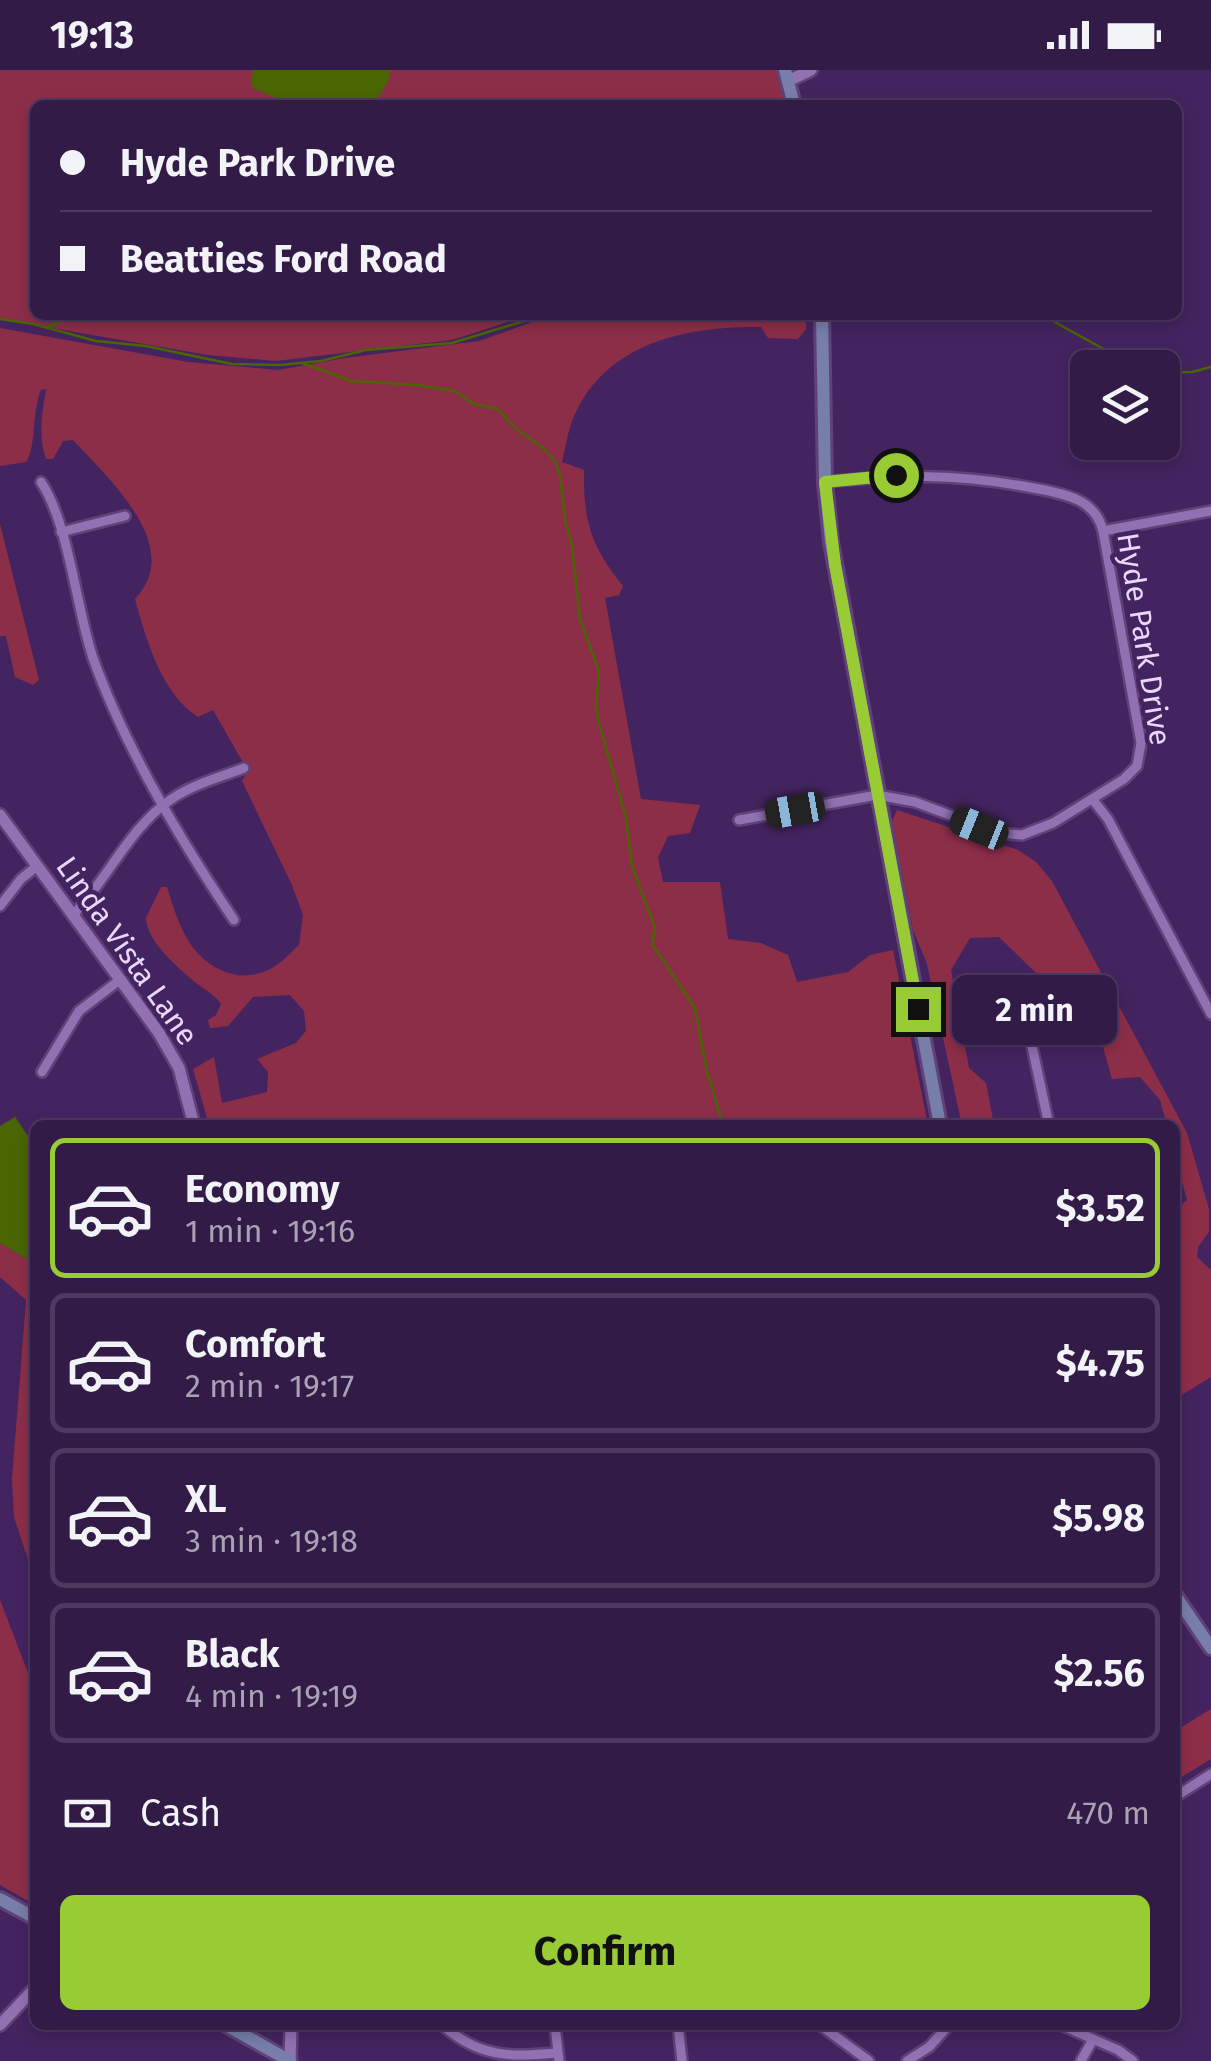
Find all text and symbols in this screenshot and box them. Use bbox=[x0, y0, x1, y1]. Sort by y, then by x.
text: 19:13 bbox=[50, 12, 134, 58]
text: Hyde Park Drive bbox=[120, 140, 395, 186]
text: Beatties Ford Road bbox=[120, 236, 447, 282]
map controls bbox=[1070, 350, 1180, 460]
button: layers bbox=[1070, 350, 1180, 460]
route start bbox=[874, 453, 919, 498]
street label: Hyde Park Drive bbox=[1109, 530, 1179, 748]
car bbox=[763, 790, 827, 830]
car bbox=[946, 803, 1012, 853]
street label: Linda Vista Lane bbox=[49, 850, 205, 1052]
callout: 2 min bbox=[953, 974, 1118, 1044]
route end bbox=[896, 987, 941, 1032]
text: 2 min bbox=[995, 991, 1074, 1029]
icon: car bbox=[65, 1163, 155, 1253]
text: Economy bbox=[185, 1166, 340, 1212]
text: $3.52 bbox=[1055, 1185, 1145, 1231]
text: 1 min · 19:16 bbox=[185, 1212, 355, 1250]
icon: car bbox=[65, 1318, 155, 1408]
text: Comfort bbox=[185, 1321, 326, 1367]
text: $4.75 bbox=[1056, 1340, 1145, 1386]
text: 2 min · 19:17 bbox=[185, 1367, 354, 1405]
icon: car bbox=[65, 1473, 155, 1563]
text: XL bbox=[185, 1476, 227, 1522]
text: $5.98 bbox=[1052, 1495, 1145, 1541]
text: 3 min · 19:18 bbox=[185, 1522, 358, 1560]
icon: car bbox=[65, 1628, 155, 1718]
text: Black bbox=[185, 1631, 280, 1677]
text: $2.56 bbox=[1054, 1650, 1145, 1696]
text: 4 min · 19:19 bbox=[185, 1677, 358, 1715]
icon: cash bbox=[60, 1786, 115, 1841]
text: Cash bbox=[140, 1790, 221, 1836]
text: 470 m bbox=[1066, 1794, 1150, 1832]
button: Confirm bbox=[60, 1895, 1150, 2010]

